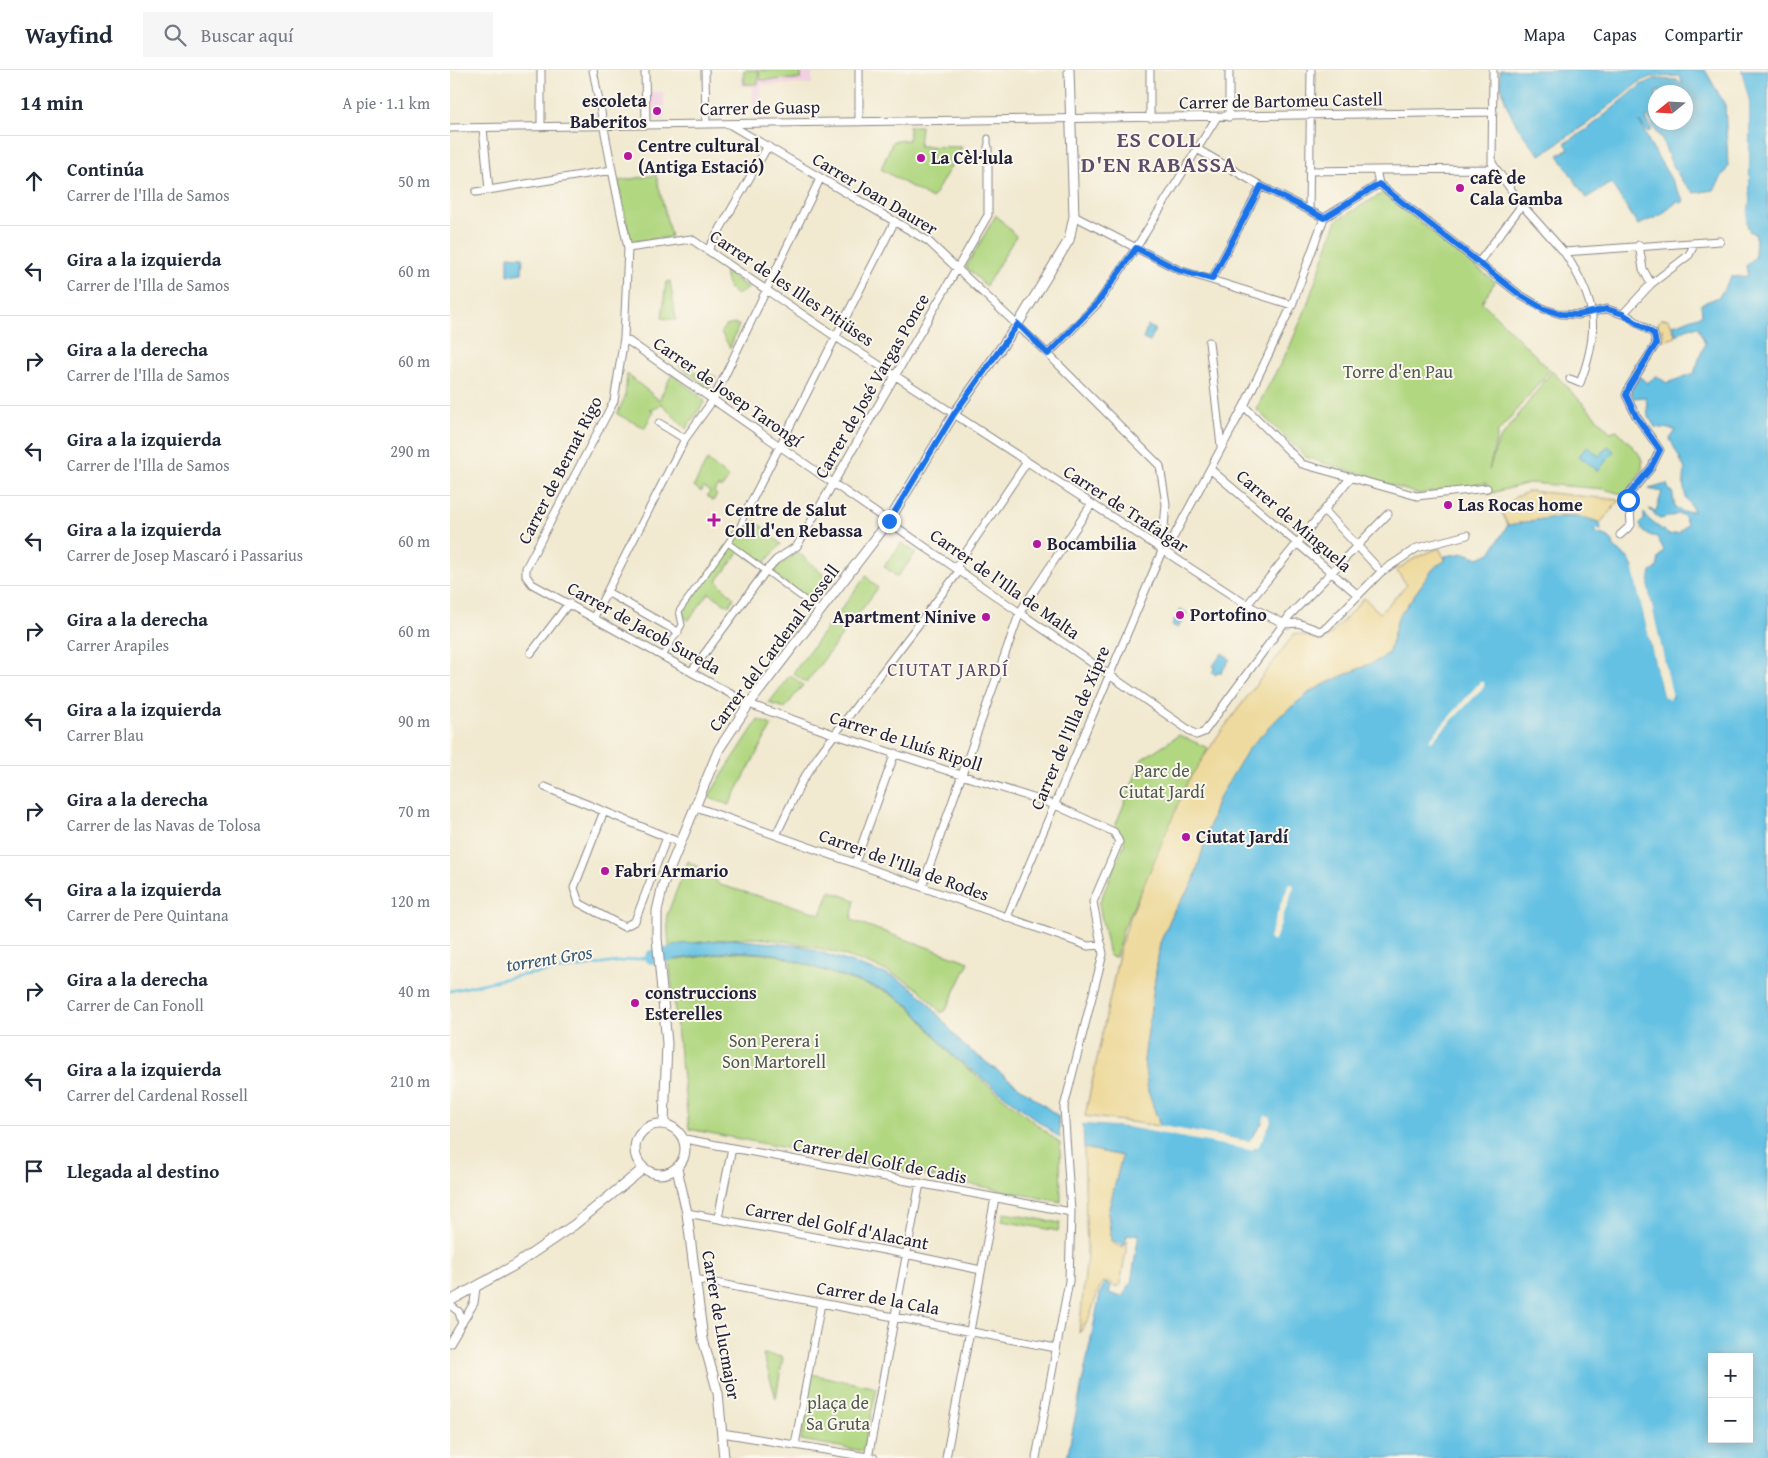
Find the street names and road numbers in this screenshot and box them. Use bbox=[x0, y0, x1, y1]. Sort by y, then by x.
street label: Carrer de Bartomeu Castell bbox=[1179, 85, 1383, 116]
street label: Carrer de Guasp bbox=[700, 93, 821, 122]
street label: Carrer Joan Daurer bbox=[807, 145, 944, 242]
street label: Carrer de les Illes Pitiüses bbox=[705, 222, 880, 353]
street label: Carrer de José Vargas Ponce bbox=[807, 288, 936, 483]
street label: Carrer de Josep Tarongí bbox=[648, 330, 809, 454]
street label: Carrer de Bernat Rigo bbox=[510, 391, 609, 549]
street label: Carrer de Trafalgar bbox=[1058, 458, 1195, 560]
street label: Carrer de Minguela bbox=[1231, 463, 1358, 579]
street label: Carrer de l'Illa de Malta bbox=[925, 522, 1086, 646]
street label: Carrer del Cardenal Rossell bbox=[702, 558, 846, 737]
street label: Carrer de Jacob Sureda bbox=[563, 574, 726, 681]
street label: Carrer de l'Illa de Xipre bbox=[1023, 642, 1116, 814]
street label: Carrer de Lluís Ripoll bbox=[826, 703, 986, 778]
street label: Carrer de l'Illa de Rodes bbox=[815, 821, 993, 908]
street label: Carrer del Golf de Cadis bbox=[791, 1130, 969, 1191]
street label: Carrer del Golf d'Alacant bbox=[743, 1195, 932, 1257]
street label: Carrer de Llucmajor bbox=[695, 1248, 748, 1402]
street label: Carrer de la Cala bbox=[815, 1273, 942, 1322]

